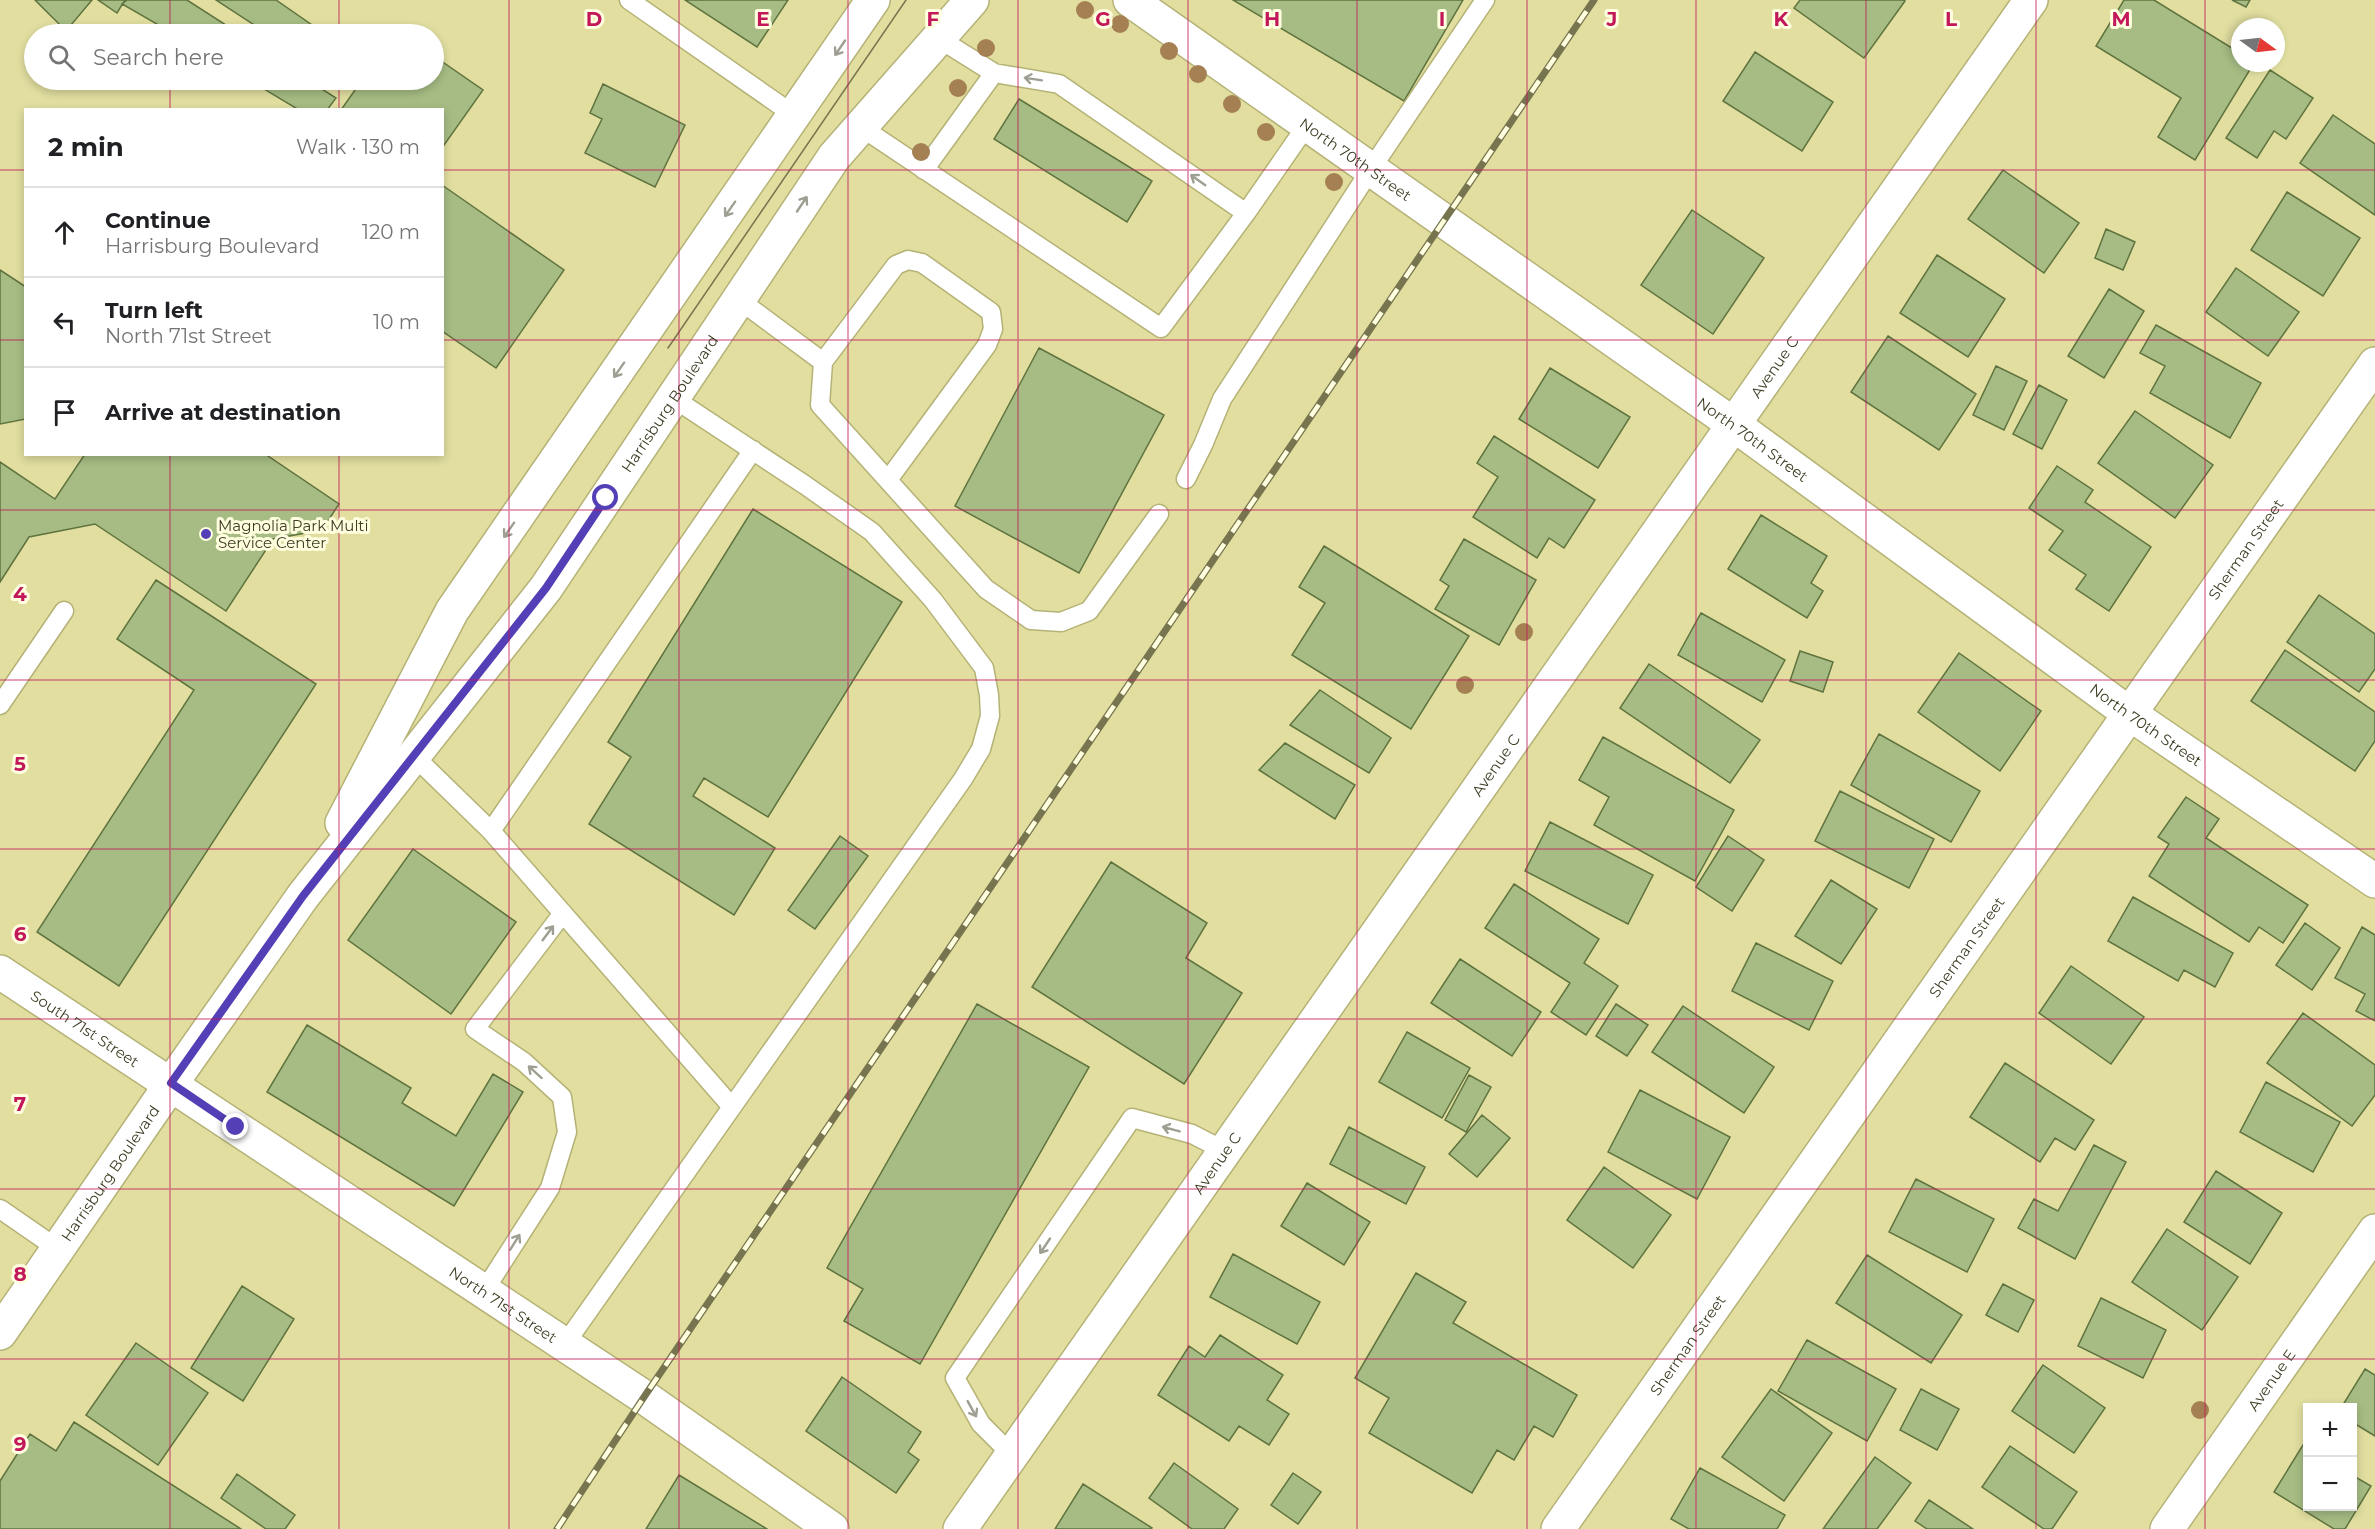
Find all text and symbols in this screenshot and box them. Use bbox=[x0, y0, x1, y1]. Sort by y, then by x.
text: D bbox=[586, 7, 602, 31]
text: E bbox=[756, 7, 770, 31]
text: F bbox=[927, 7, 940, 31]
text: G bbox=[1095, 7, 1111, 31]
text: H bbox=[1264, 7, 1280, 31]
text: I bbox=[1439, 7, 1445, 31]
text: J bbox=[1606, 7, 1617, 31]
text: K bbox=[1774, 7, 1790, 31]
text: L bbox=[1945, 7, 1957, 31]
text: M bbox=[2111, 7, 2131, 31]
north arrow bbox=[2231, 18, 2285, 72]
search box bbox=[24, 24, 444, 90]
one-way arrow bbox=[834, 40, 846, 56]
icon: search bbox=[45, 41, 78, 74]
text: Search here bbox=[93, 44, 224, 71]
one-way arrow bbox=[1024, 73, 1044, 84]
street label: North 70th Street bbox=[1296, 113, 1415, 205]
text: 2 min bbox=[48, 131, 124, 163]
text: Walk · 130 m bbox=[296, 135, 420, 159]
one-way arrow bbox=[1190, 174, 1206, 186]
one-way arrow bbox=[795, 196, 808, 213]
one-way arrow bbox=[724, 200, 736, 217]
text: Continue bbox=[105, 207, 211, 234]
icon: ahead bbox=[48, 216, 81, 249]
text: 120 m bbox=[362, 220, 420, 244]
text: Harrisburg Boulevard bbox=[105, 234, 320, 258]
text: Turn left bbox=[105, 297, 203, 324]
icon: left bbox=[48, 306, 81, 339]
text: 10 m bbox=[373, 310, 420, 334]
text: North 71st Street bbox=[105, 324, 272, 348]
street label: Harrisburg Boulevard bbox=[617, 331, 722, 476]
street label: Avenue C bbox=[1746, 332, 1803, 401]
one-way arrow bbox=[613, 361, 625, 377]
street label: North 70th Street bbox=[1694, 392, 1812, 485]
icon: arrive bbox=[48, 396, 81, 429]
text: Arrive at destination bbox=[105, 399, 341, 426]
route start bbox=[592, 484, 618, 510]
street label: Sherman Street bbox=[2203, 495, 2287, 603]
place label: Magnolia Park Multi Service Center bbox=[218, 516, 368, 552]
one-way arrow bbox=[502, 521, 514, 538]
marker: Magnolia Park Multi Service Center bbox=[199, 527, 213, 541]
text: 4 bbox=[13, 582, 27, 606]
street label: North 70th Street bbox=[2087, 679, 2206, 770]
street label: Avenue C bbox=[1467, 730, 1524, 799]
text: 5 bbox=[14, 752, 26, 776]
street label: Sherman Street bbox=[1924, 893, 2008, 1001]
text: 6 bbox=[14, 922, 27, 946]
one-way arrow bbox=[542, 925, 555, 941]
street label: South 71st Street bbox=[27, 986, 143, 1071]
one-way arrow bbox=[527, 1065, 542, 1079]
text: 7 bbox=[14, 1092, 26, 1116]
street label: Harrisburg Boulevard bbox=[56, 1101, 163, 1245]
route end bbox=[222, 1113, 248, 1139]
one-way arrow bbox=[1162, 1123, 1181, 1134]
street label: Avenue C bbox=[1188, 1128, 1245, 1197]
one-way arrow bbox=[510, 1234, 522, 1251]
one-way arrow bbox=[1039, 1237, 1051, 1254]
text: 8 bbox=[13, 1262, 27, 1286]
street label: North 71st Street bbox=[446, 1262, 561, 1347]
street label: Sherman Street bbox=[1645, 1291, 1729, 1399]
street label: Avenue E bbox=[2243, 1345, 2299, 1414]
one-way arrow bbox=[966, 1400, 978, 1417]
map controls bbox=[2303, 1403, 2357, 1511]
button: + bbox=[2303, 1403, 2357, 1457]
text: 9 bbox=[14, 1432, 26, 1456]
button: − bbox=[2303, 1457, 2357, 1511]

